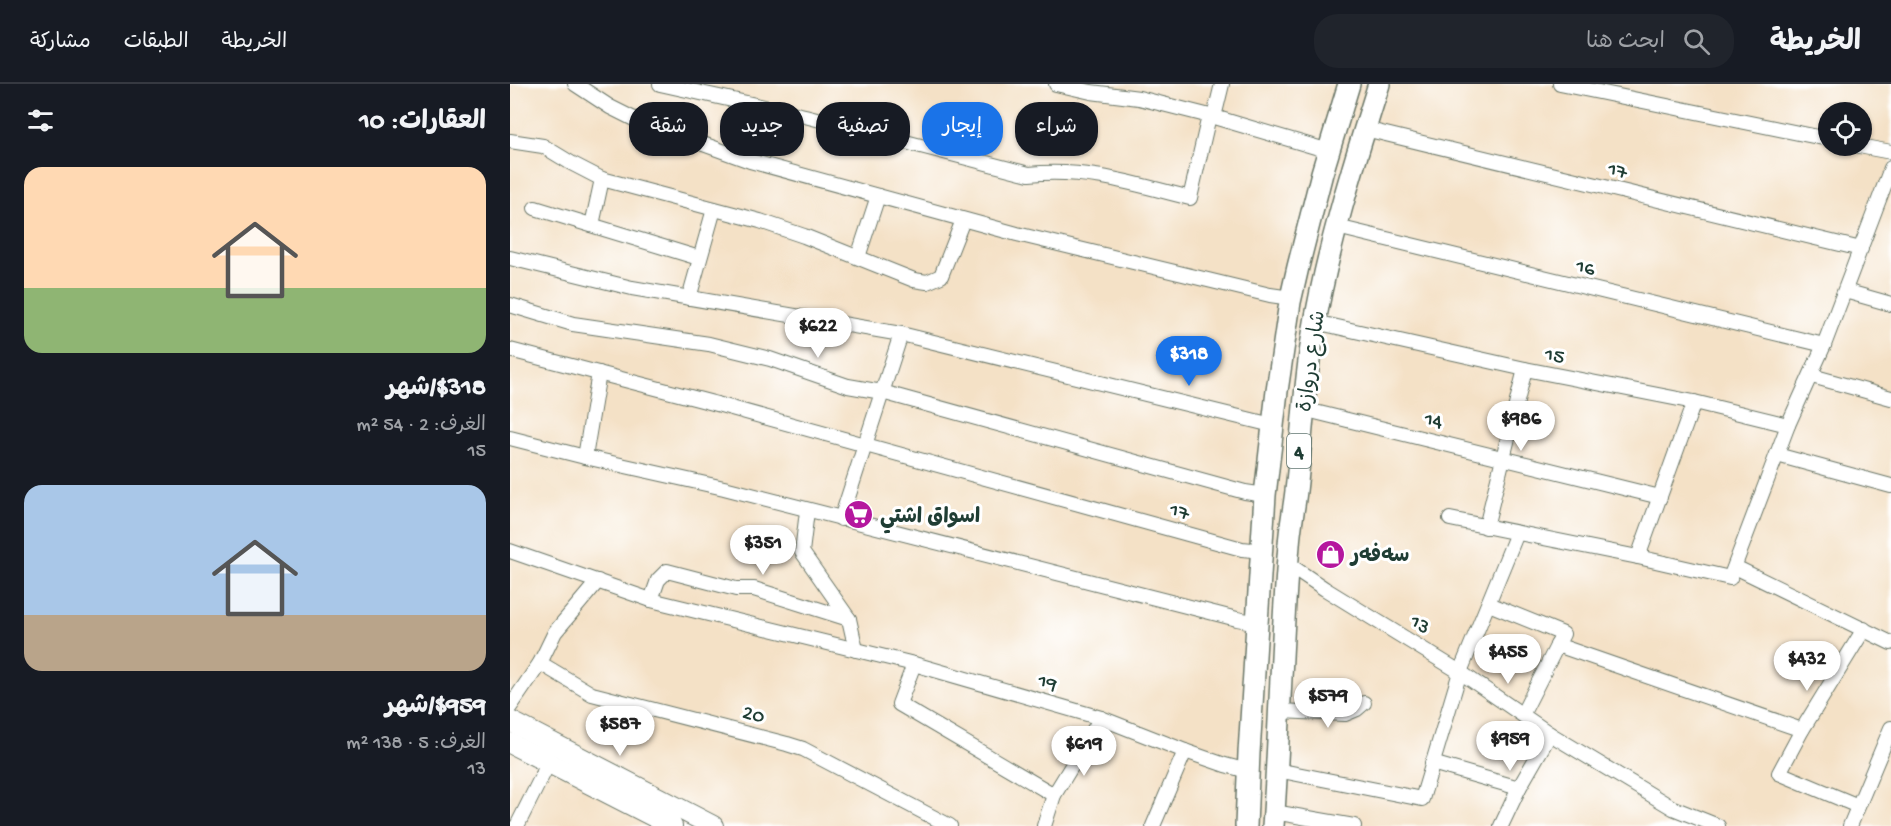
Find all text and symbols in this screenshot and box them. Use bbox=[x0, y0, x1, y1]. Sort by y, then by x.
search box bbox=[1314, 14, 1734, 68]
icon: search bbox=[1680, 25, 1713, 58]
text: الخريطة bbox=[1770, 27, 1861, 60]
text: ابحث هنا bbox=[1586, 30, 1665, 56]
text: مشاركة bbox=[30, 31, 91, 56]
text: الطبقات bbox=[124, 31, 189, 56]
text: الخريطة bbox=[222, 31, 287, 56]
chip: شقة bbox=[629, 102, 708, 156]
chip: جديد bbox=[720, 102, 804, 156]
chip: تصفية bbox=[816, 102, 910, 156]
chip: إيجار bbox=[922, 102, 1003, 156]
chip: شراء bbox=[1015, 102, 1098, 156]
map controls bbox=[1818, 102, 1872, 156]
button: locate bbox=[1818, 102, 1872, 156]
icon: filters bbox=[24, 104, 57, 137]
text: العقارات: 10 bbox=[359, 108, 486, 139]
street label: 17 bbox=[1604, 158, 1631, 187]
icon: home bbox=[201, 206, 309, 314]
street label: 16 bbox=[1572, 255, 1598, 284]
pin: $622 bbox=[782, 308, 854, 359]
street label: شارع دروازة bbox=[1294, 309, 1333, 414]
text: $622 bbox=[799, 316, 837, 339]
pin: $318 bbox=[1153, 336, 1225, 387]
street label: 15 bbox=[1541, 343, 1566, 372]
text: $318 bbox=[1170, 344, 1208, 367]
text: $318/شهر bbox=[387, 374, 486, 405]
pin: $986 bbox=[1485, 401, 1557, 452]
street label: 14 bbox=[1420, 408, 1445, 437]
text: $986 bbox=[1501, 409, 1541, 432]
text: الغرف: 2 · 54 m² bbox=[356, 415, 486, 438]
road number: 4 bbox=[1287, 434, 1311, 468]
text: 15 bbox=[467, 441, 486, 464]
street label: 17 bbox=[1165, 498, 1193, 528]
supermarket icon: اسواق اشتي bbox=[843, 499, 875, 531]
place label: اسواق اشتي bbox=[880, 506, 980, 534]
icon: home bbox=[201, 524, 309, 632]
pin: $351 bbox=[727, 525, 799, 576]
text: $351 bbox=[744, 533, 782, 556]
shop icon: سەفەر bbox=[1314, 538, 1346, 570]
place label: سەفەر bbox=[1349, 542, 1409, 570]
street label: 13 bbox=[1403, 610, 1434, 642]
pin: $455 bbox=[1472, 634, 1544, 685]
pin: $432 bbox=[1771, 641, 1843, 692]
text: $455 bbox=[1488, 642, 1528, 665]
text: $432 bbox=[1788, 649, 1826, 672]
street label: 19 bbox=[1033, 669, 1060, 699]
pin: $579 bbox=[1292, 678, 1364, 729]
text: $579 bbox=[1308, 686, 1348, 709]
text: $959/شهر bbox=[385, 692, 486, 723]
street label: 20 bbox=[739, 702, 767, 731]
pin: $587 bbox=[584, 706, 656, 757]
text: $587 bbox=[600, 714, 640, 737]
pin: $959 bbox=[1474, 721, 1546, 772]
pin: $619 bbox=[1048, 726, 1120, 777]
text: $959 bbox=[1490, 729, 1530, 752]
text: الغرف: 5 · 138 m² bbox=[346, 733, 486, 756]
text: $619 bbox=[1065, 734, 1103, 757]
text: 13 bbox=[468, 759, 486, 782]

